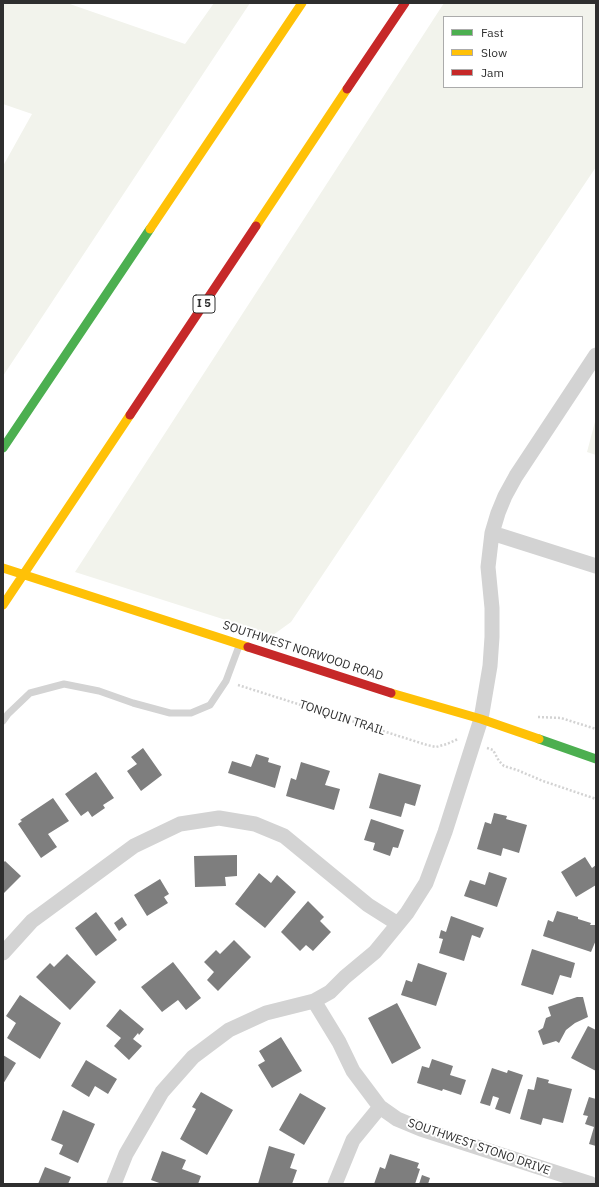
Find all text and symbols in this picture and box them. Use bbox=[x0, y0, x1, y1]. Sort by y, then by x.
legend bbox=[443, 16, 583, 88]
text: Fast bbox=[481, 25, 504, 40]
text: Slow bbox=[481, 45, 507, 60]
text: Jam bbox=[481, 65, 504, 80]
road number: I 5 bbox=[193, 295, 215, 313]
street label: SOUTHWEST NORWOOD ROAD bbox=[221, 618, 385, 684]
street label: TONQUIN TRAIL bbox=[297, 697, 387, 739]
street label: SOUTHWEST STONO DRIVE bbox=[406, 1116, 552, 1178]

